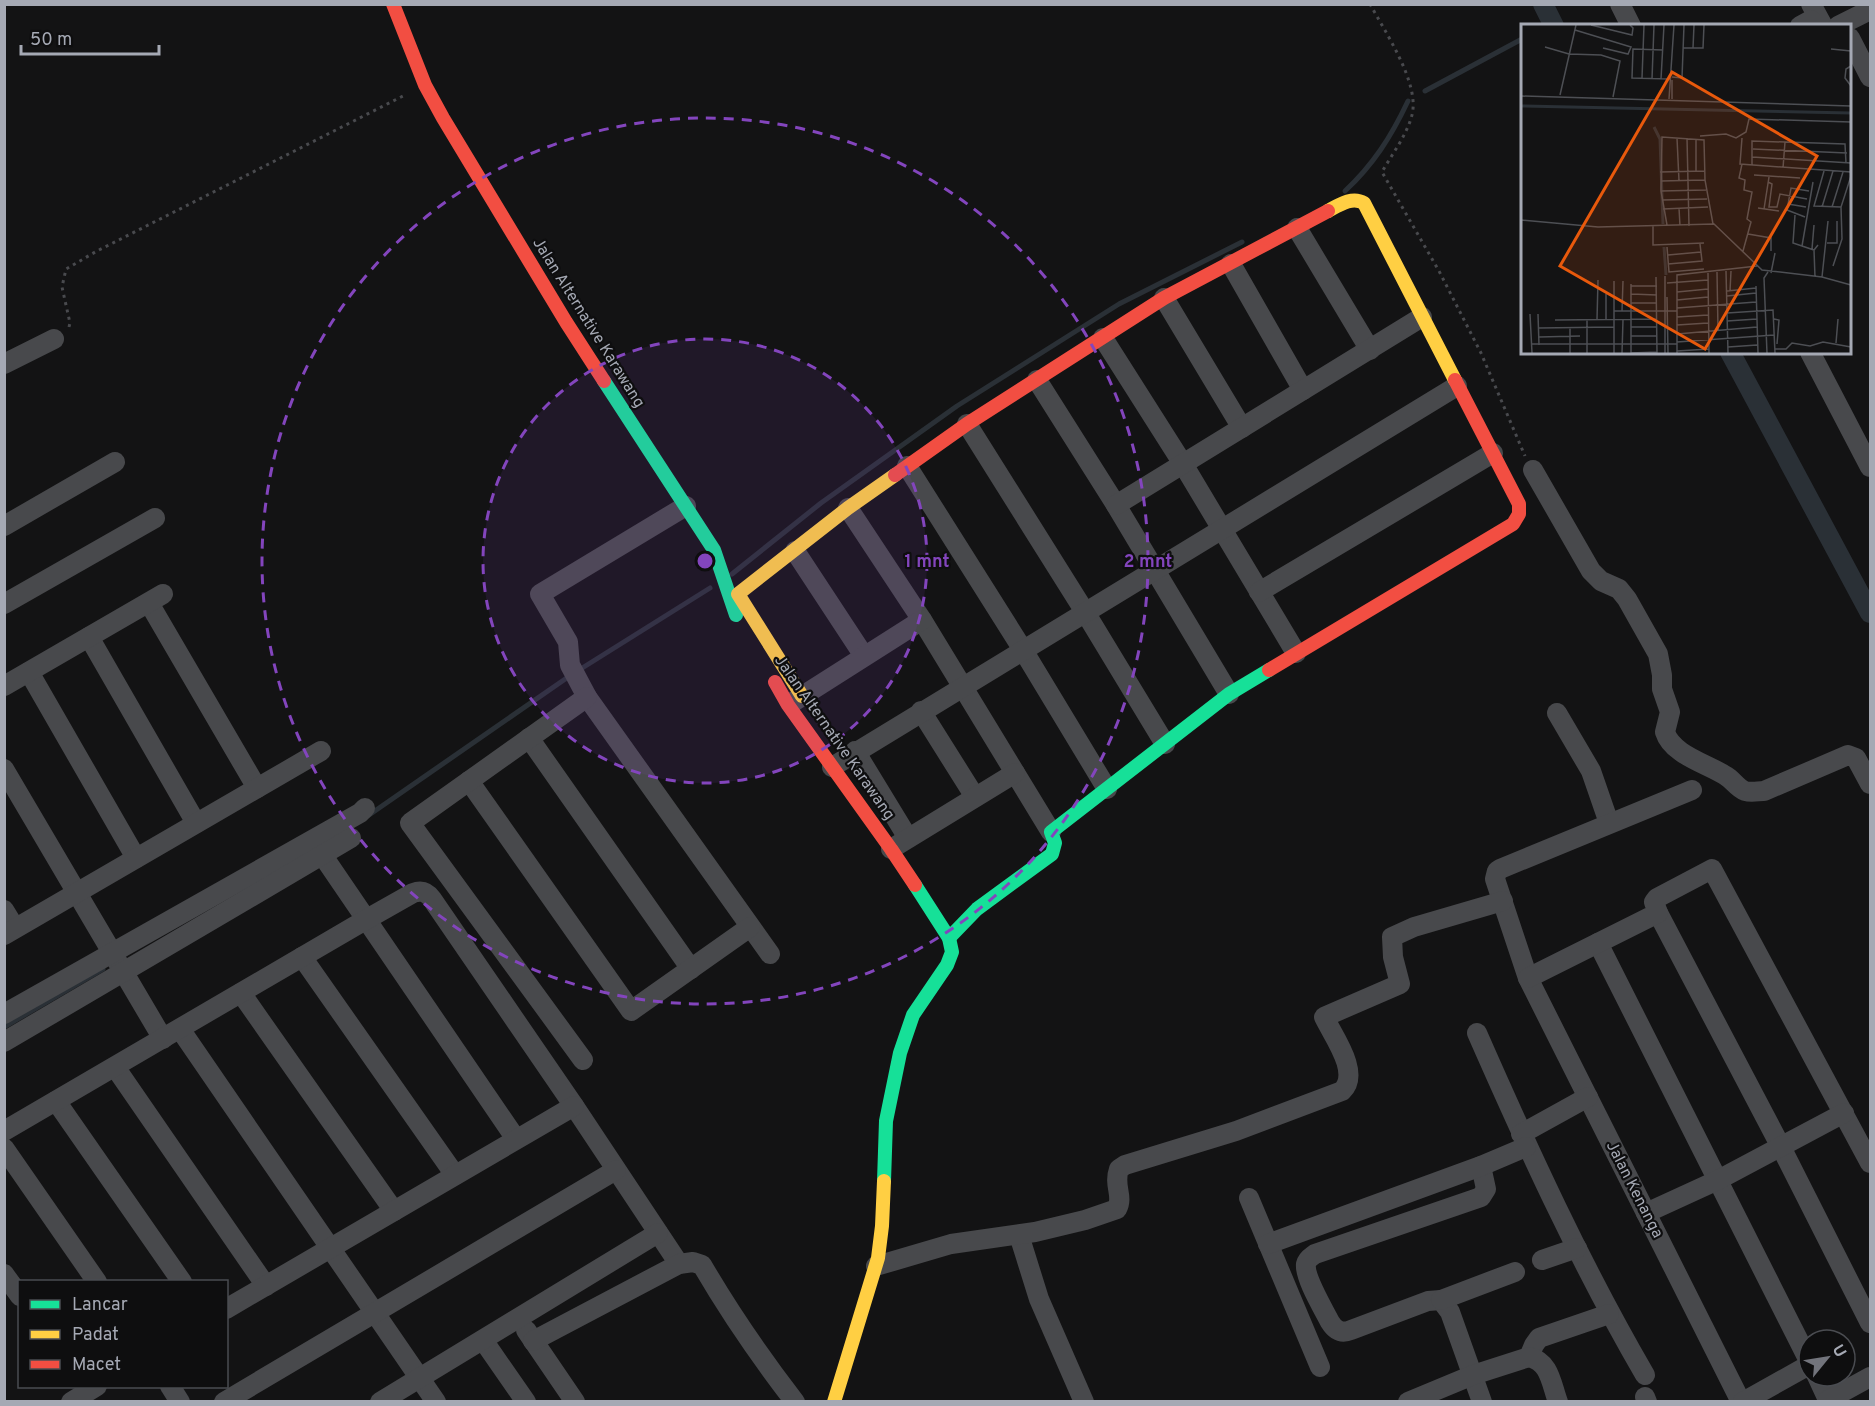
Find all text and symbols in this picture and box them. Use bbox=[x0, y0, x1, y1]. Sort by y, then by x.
scale bar bbox=[21, 18, 159, 56]
inset map bbox=[1521, 24, 1851, 354]
text: 50 m bbox=[30, 29, 72, 52]
street label: Jalan Alternative Karawang bbox=[527, 234, 649, 412]
centre of rings bbox=[695, 551, 715, 571]
text: 1 mnt bbox=[904, 551, 950, 574]
text: 2 mnt bbox=[1124, 551, 1172, 574]
street label: Jalan Alternative Karawang bbox=[769, 652, 899, 824]
street label: Jalan Kenanga bbox=[1601, 1138, 1667, 1242]
legend bbox=[18, 1280, 228, 1388]
text: Lancar bbox=[72, 1294, 128, 1317]
text: Padat bbox=[72, 1324, 119, 1347]
north arrow bbox=[1797, 1328, 1857, 1388]
text: U bbox=[1827, 1342, 1850, 1361]
text: Macet bbox=[72, 1354, 121, 1377]

